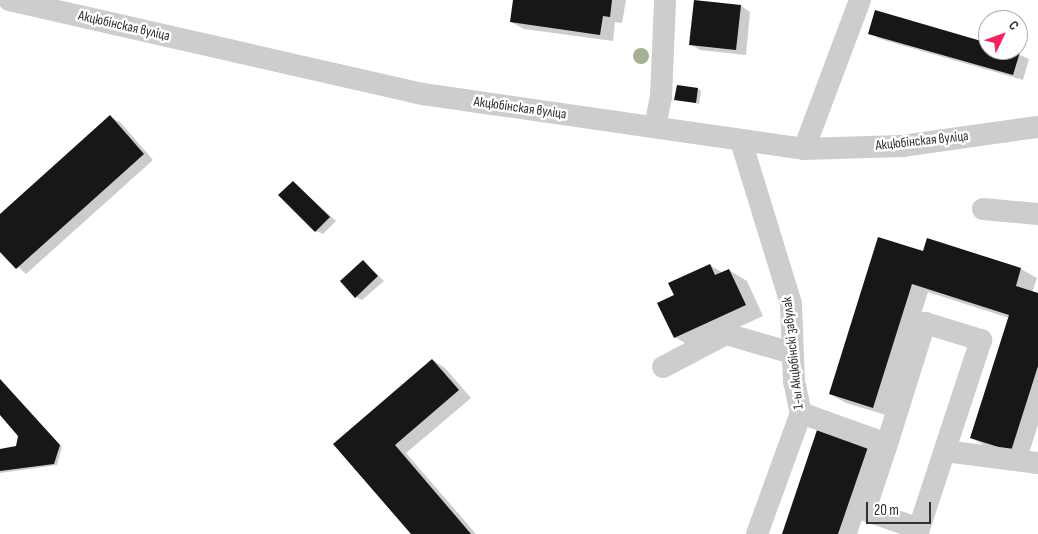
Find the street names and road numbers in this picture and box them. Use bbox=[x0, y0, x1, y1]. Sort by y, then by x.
street label: Акцюбінская вуліца bbox=[77, 7, 171, 45]
street label: Акцюбінская вуліца bbox=[473, 93, 567, 123]
street label: Акцюбінская вуліца bbox=[875, 128, 969, 154]
street label: 1-ы Акцюбінскі завулак bbox=[779, 296, 807, 410]

